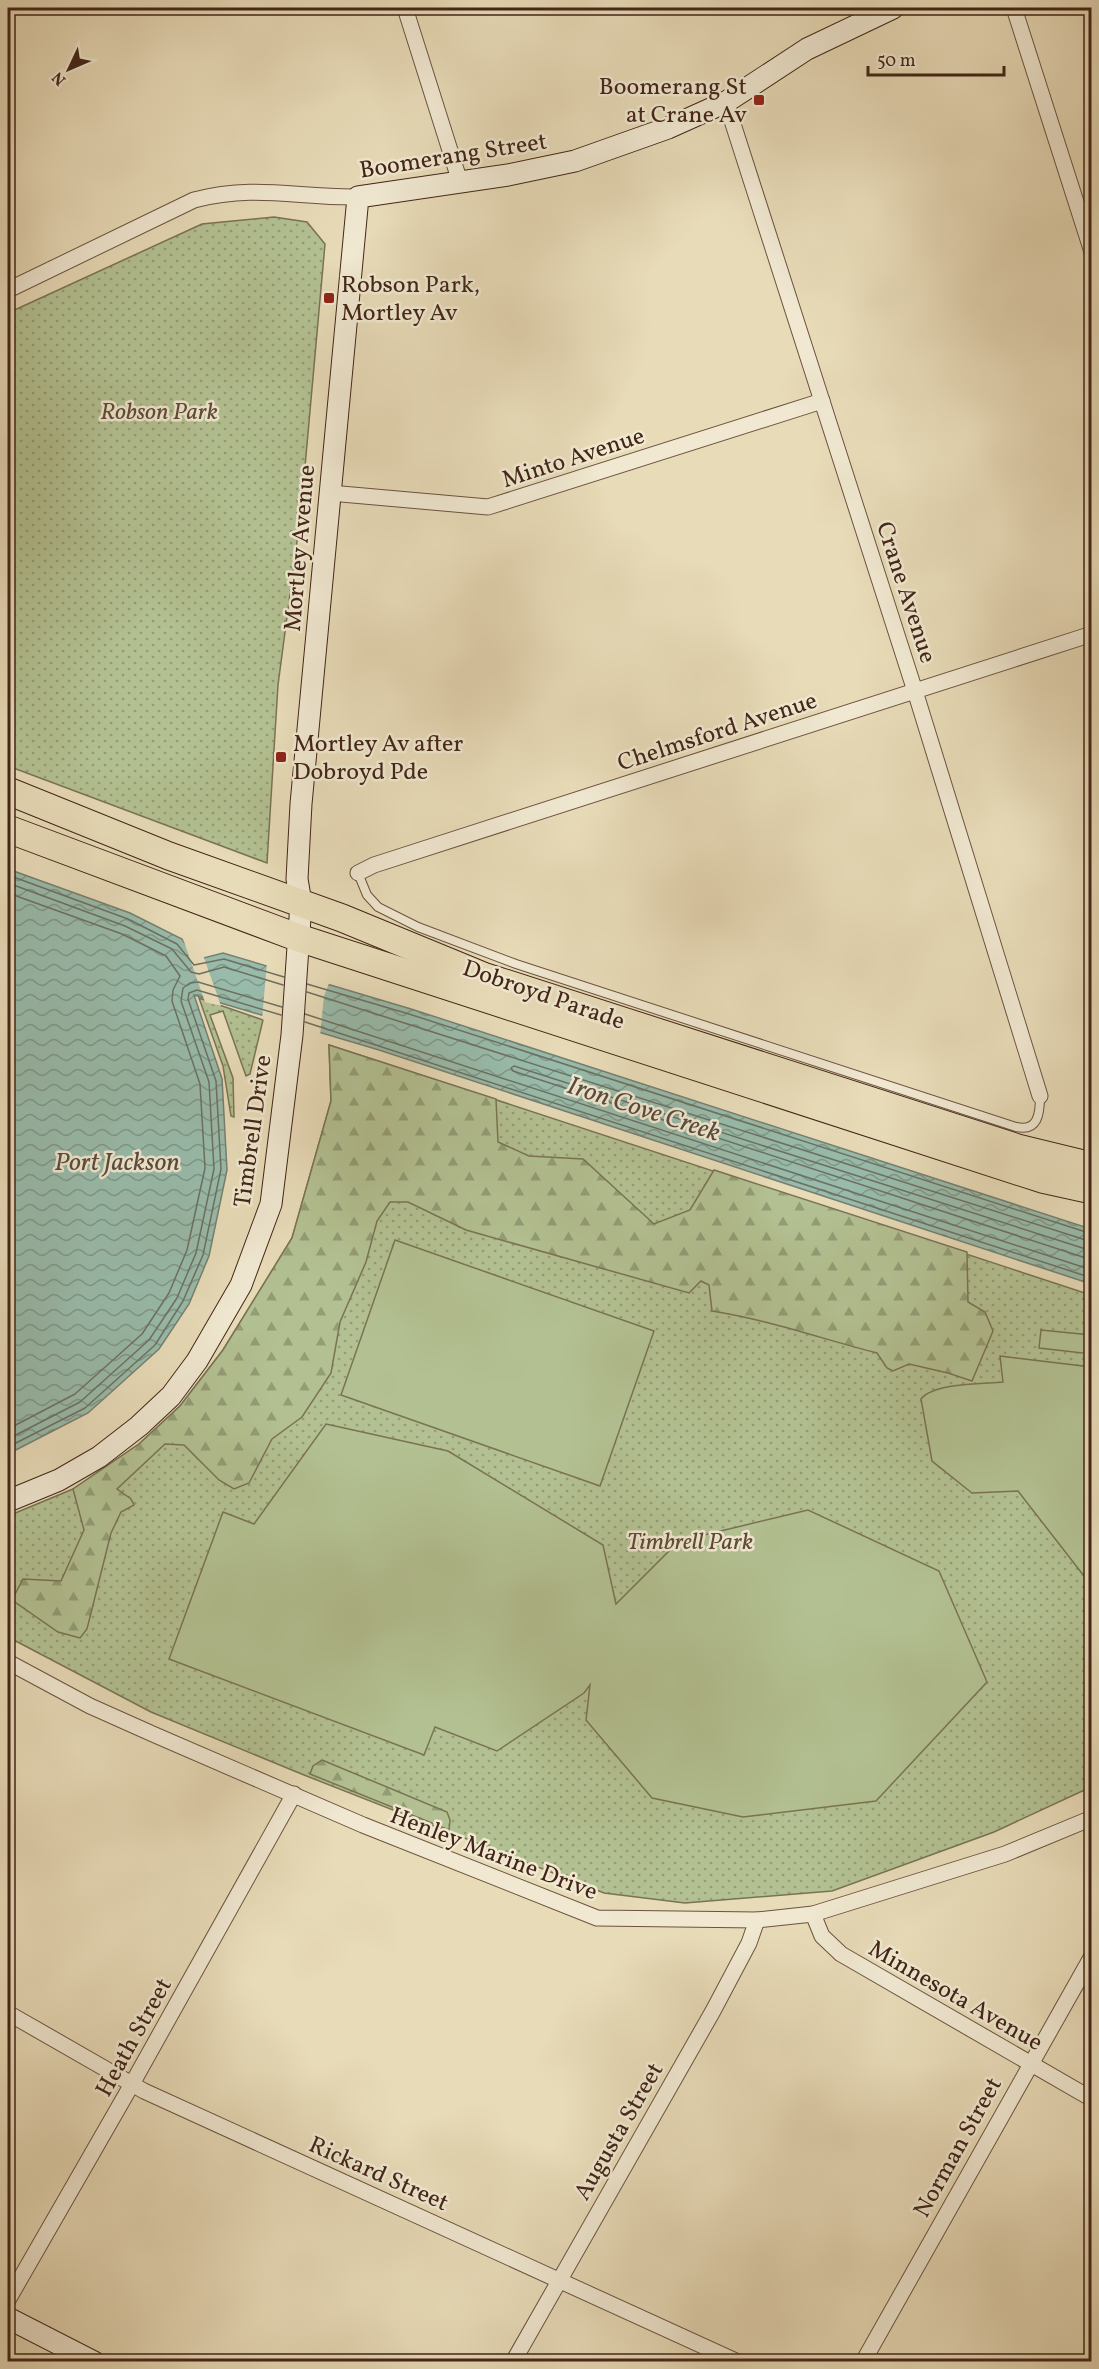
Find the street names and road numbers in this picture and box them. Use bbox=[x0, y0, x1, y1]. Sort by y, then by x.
street label: Boomerang Street bbox=[357, 125, 550, 189]
street label: Minto Avenue bbox=[498, 420, 649, 498]
street label: Mortley Avenue bbox=[277, 464, 325, 633]
street label: Crane Avenue bbox=[866, 518, 944, 668]
street label: Chelmsford Avenue bbox=[613, 685, 822, 781]
street label: Dobroyd Parade bbox=[458, 952, 629, 1040]
street label: Timbrell Drive bbox=[226, 1053, 282, 1210]
street label: Henley Marine Drive bbox=[385, 1800, 602, 1910]
street label: Minnesota Avenue bbox=[861, 1933, 1049, 2061]
street label: Heath Street bbox=[88, 1972, 181, 2104]
street label: Augusta Street bbox=[566, 2057, 673, 2207]
street label: Norman Street bbox=[906, 2072, 1011, 2224]
street label: Rickard Street bbox=[303, 2129, 454, 2221]

